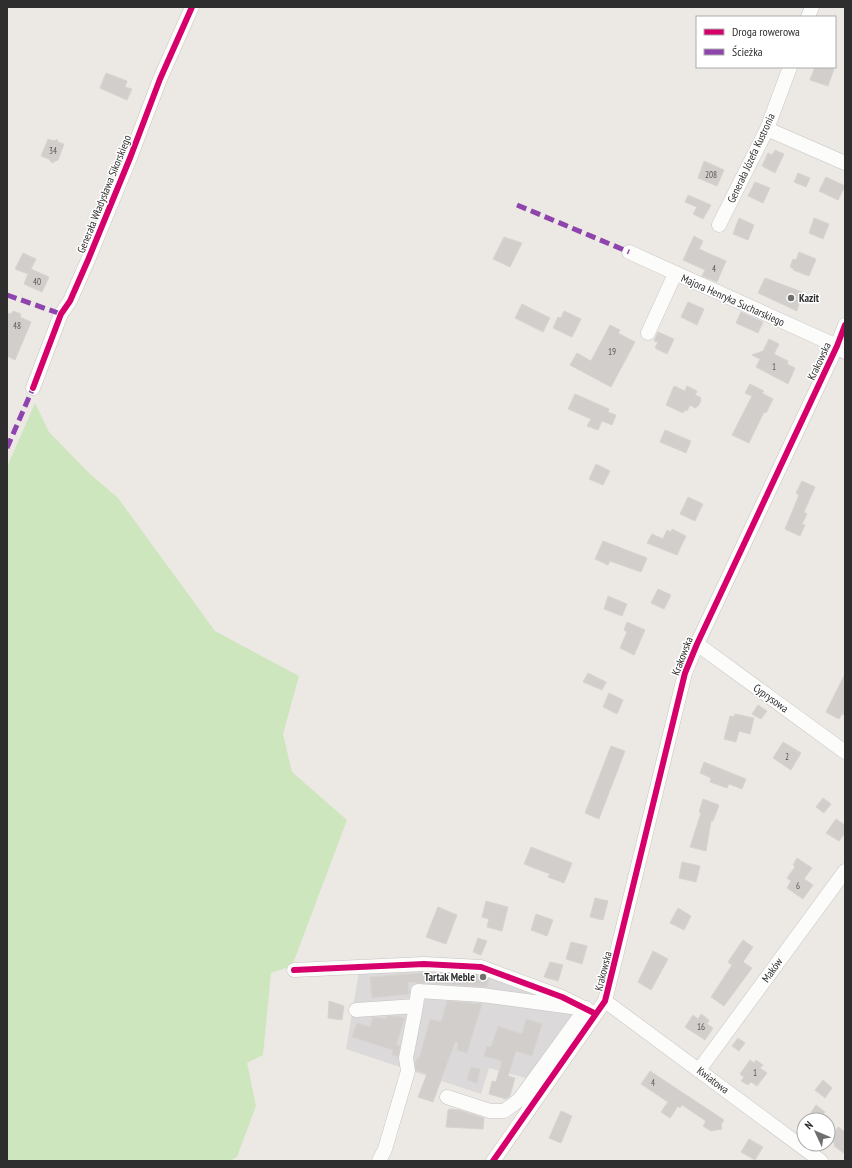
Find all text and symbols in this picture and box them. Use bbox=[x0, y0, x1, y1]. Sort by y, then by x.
legend bbox=[696, 16, 836, 68]
text: Droga rowerowa bbox=[732, 24, 800, 39]
text: Ścieżka bbox=[732, 44, 763, 59]
street label: Generała Józefa Kustronia bbox=[724, 111, 778, 205]
street label: Generała Władysława Sikorskiego bbox=[74, 133, 134, 255]
house number: 34 bbox=[49, 145, 57, 156]
house number: 208 bbox=[705, 169, 717, 180]
house number: 4 bbox=[712, 263, 716, 274]
street label: Majora Henryka Sucharskiego bbox=[679, 271, 787, 329]
house number: 40 bbox=[33, 276, 41, 287]
place label: Kazit bbox=[799, 291, 820, 305]
marker: Kazit bbox=[786, 293, 796, 303]
house number: 48 bbox=[13, 320, 21, 331]
street label: Krakowska bbox=[804, 340, 834, 382]
house number: 19 bbox=[608, 346, 616, 357]
house number: 1 bbox=[772, 361, 776, 372]
street label: Krakowska bbox=[668, 635, 696, 677]
street label: Cyprysowa bbox=[751, 681, 791, 715]
house number: 2 bbox=[785, 751, 789, 762]
house number: 6 bbox=[796, 880, 800, 891]
street label: Krakowska bbox=[591, 950, 615, 992]
street label: Maków bbox=[758, 955, 786, 985]
place label: Tartak Meble bbox=[424, 970, 475, 984]
marker: Tartak Meble bbox=[478, 972, 488, 982]
house number: 16 bbox=[697, 1021, 705, 1032]
street label: Kwiatowa bbox=[694, 1063, 732, 1097]
house number: 1 bbox=[753, 1067, 757, 1078]
house number: 4 bbox=[651, 1077, 655, 1088]
north arrow bbox=[796, 1112, 836, 1152]
text: N bbox=[802, 1118, 816, 1132]

